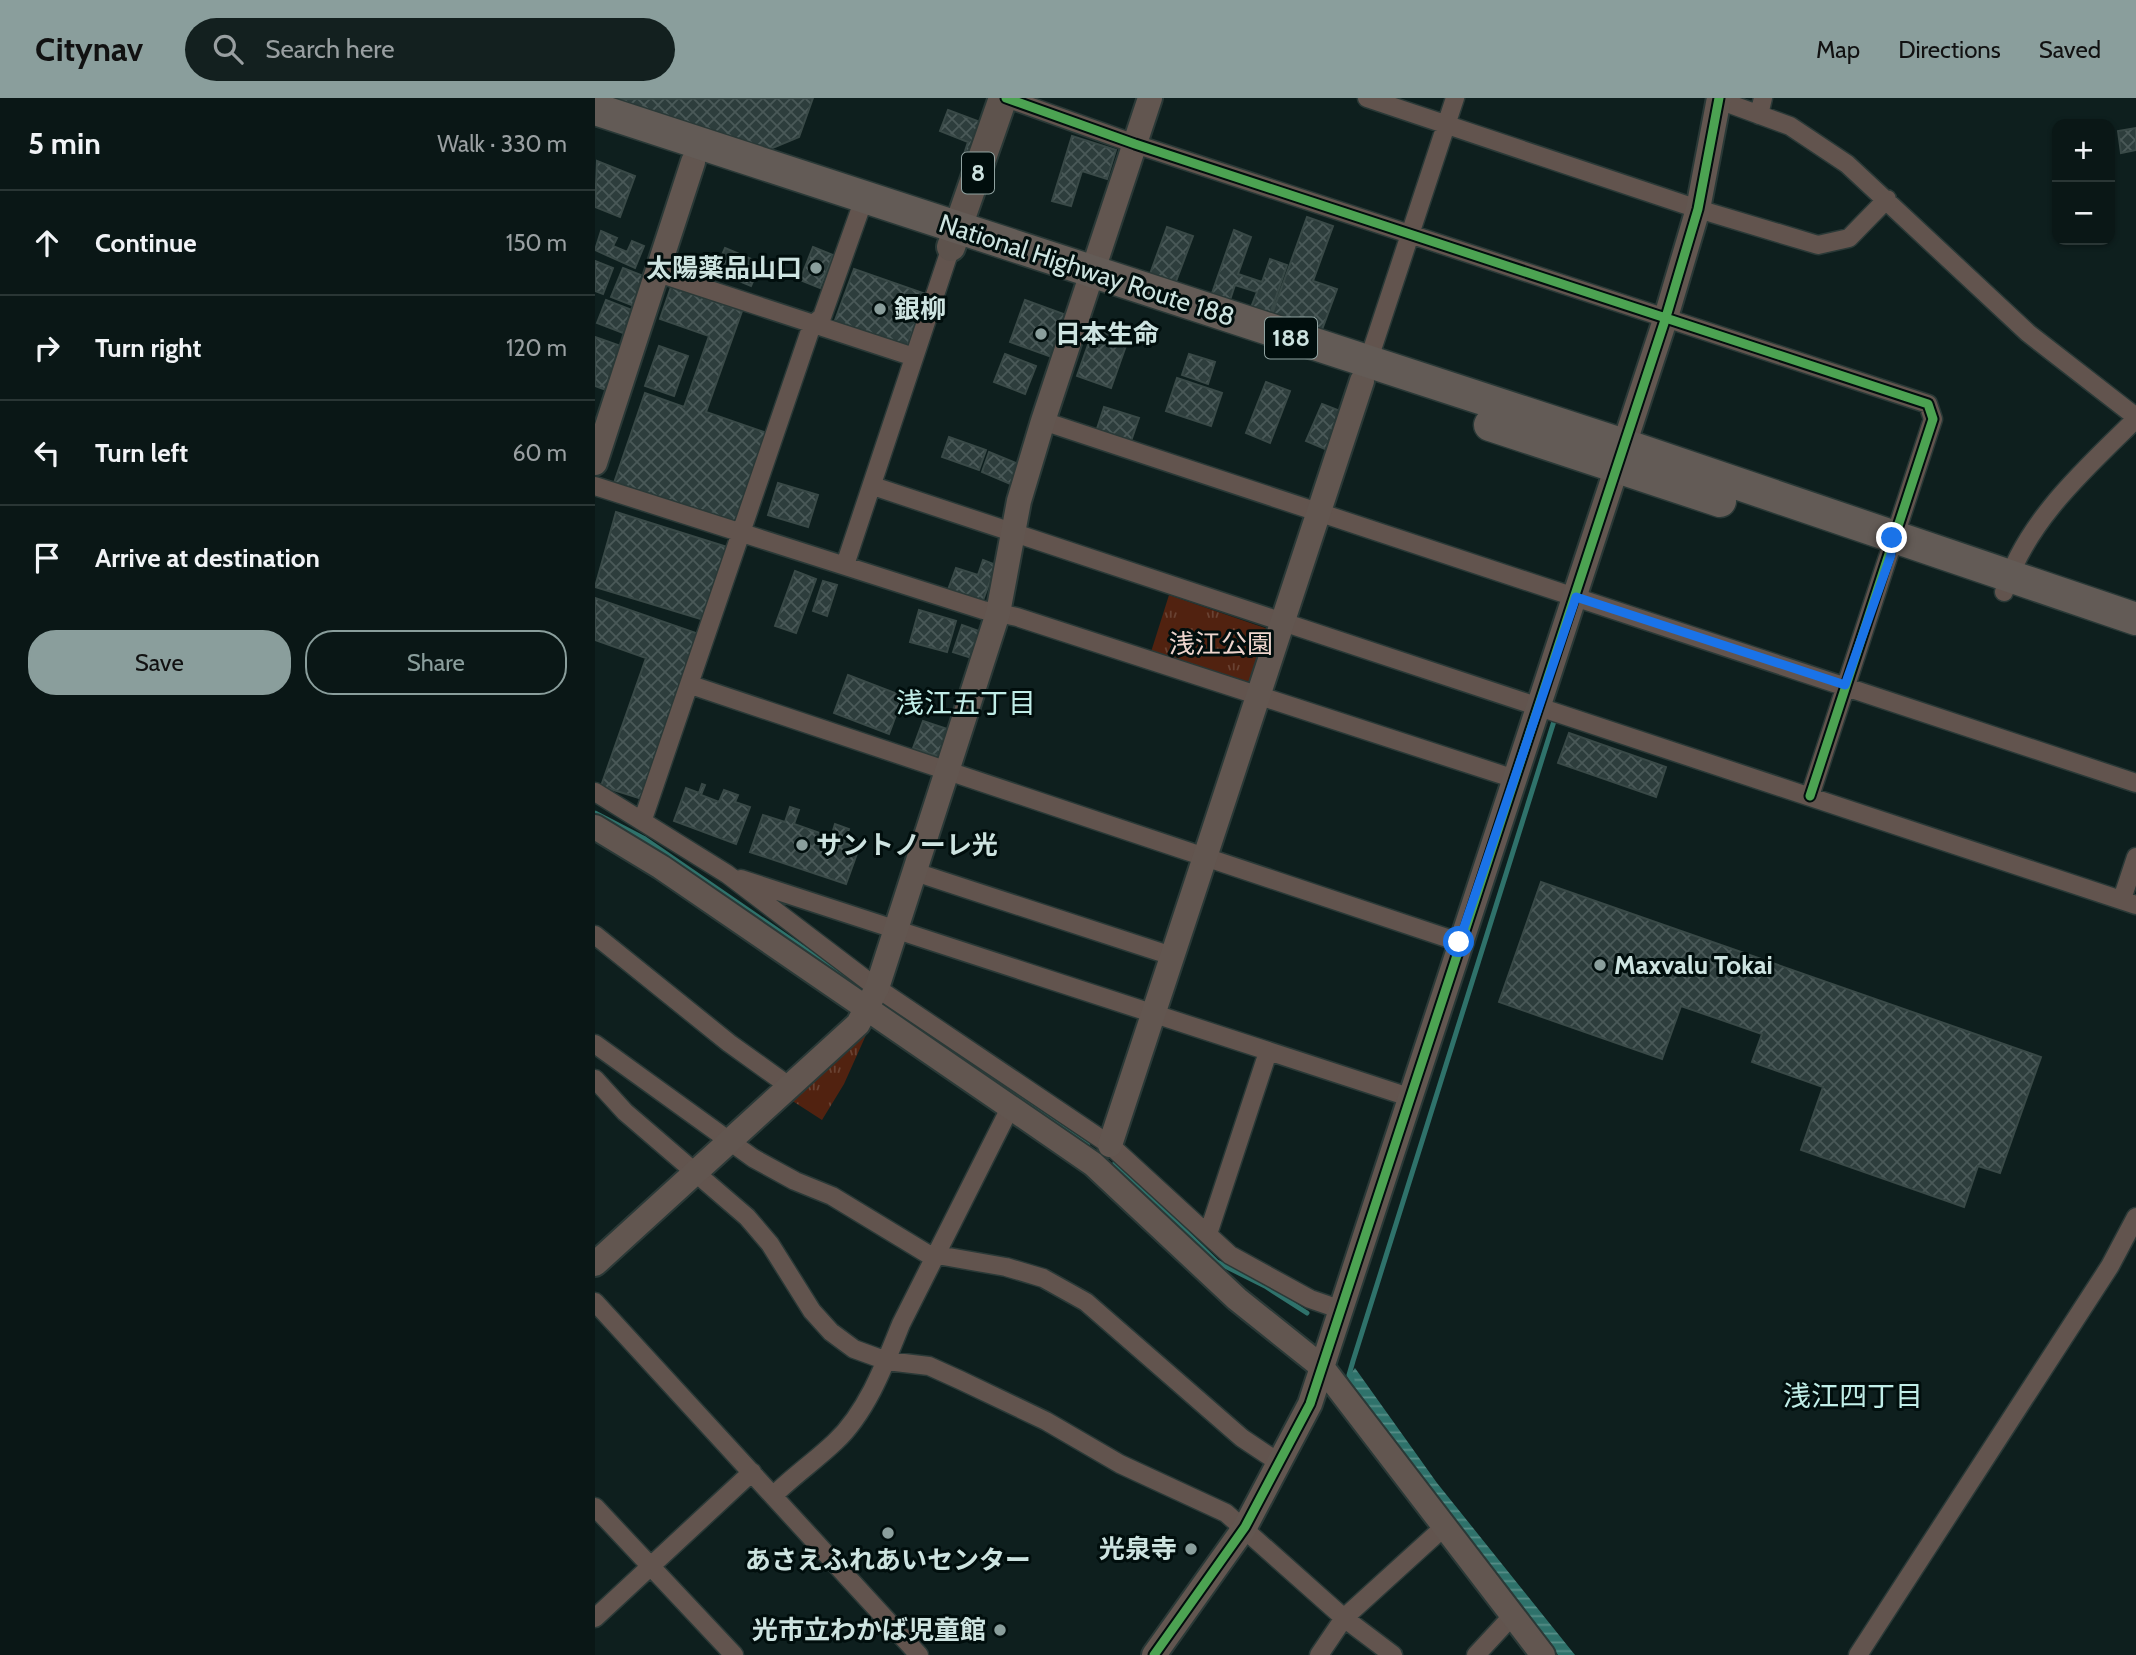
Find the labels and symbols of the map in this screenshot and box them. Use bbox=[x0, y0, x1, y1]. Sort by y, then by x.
road number: 8 bbox=[962, 152, 994, 194]
street label: National Highway Route 188 bbox=[935, 207, 1239, 333]
place label: 太陽薬品山口 bbox=[646, 252, 802, 284]
marker: 太陽薬品山口 bbox=[808, 260, 824, 276]
place label: 銀柳 bbox=[894, 293, 946, 325]
marker: 銀柳 bbox=[872, 301, 888, 317]
place label: 日本生命 bbox=[1055, 318, 1159, 350]
road number: 188 bbox=[1265, 318, 1317, 358]
marker: 日本生命 bbox=[1033, 326, 1049, 342]
route end bbox=[1876, 522, 1907, 553]
park label: 浅江公園 bbox=[1169, 628, 1273, 660]
district label: 浅江五丁目 bbox=[896, 686, 1036, 720]
place label: サントノーレ光 bbox=[816, 829, 998, 861]
marker: サントノーレ光 bbox=[794, 837, 810, 853]
route start bbox=[1443, 926, 1474, 957]
place label: Maxvalu Tokai bbox=[1614, 949, 1773, 981]
marker: Maxvalu Tokai bbox=[1592, 957, 1608, 973]
district label: 浅江四丁目 bbox=[1783, 1379, 1923, 1413]
marker: あさえふれあいセンター bbox=[880, 1525, 896, 1541]
place label: 光泉寺 bbox=[1099, 1533, 1177, 1565]
marker: 光泉寺 bbox=[1183, 1541, 1199, 1557]
place label: あさえふれあいセンター bbox=[745, 1544, 1031, 1576]
place label: 光市立わかば児童館 bbox=[752, 1614, 986, 1646]
marker: 光市立わかば児童館 bbox=[992, 1622, 1008, 1638]

